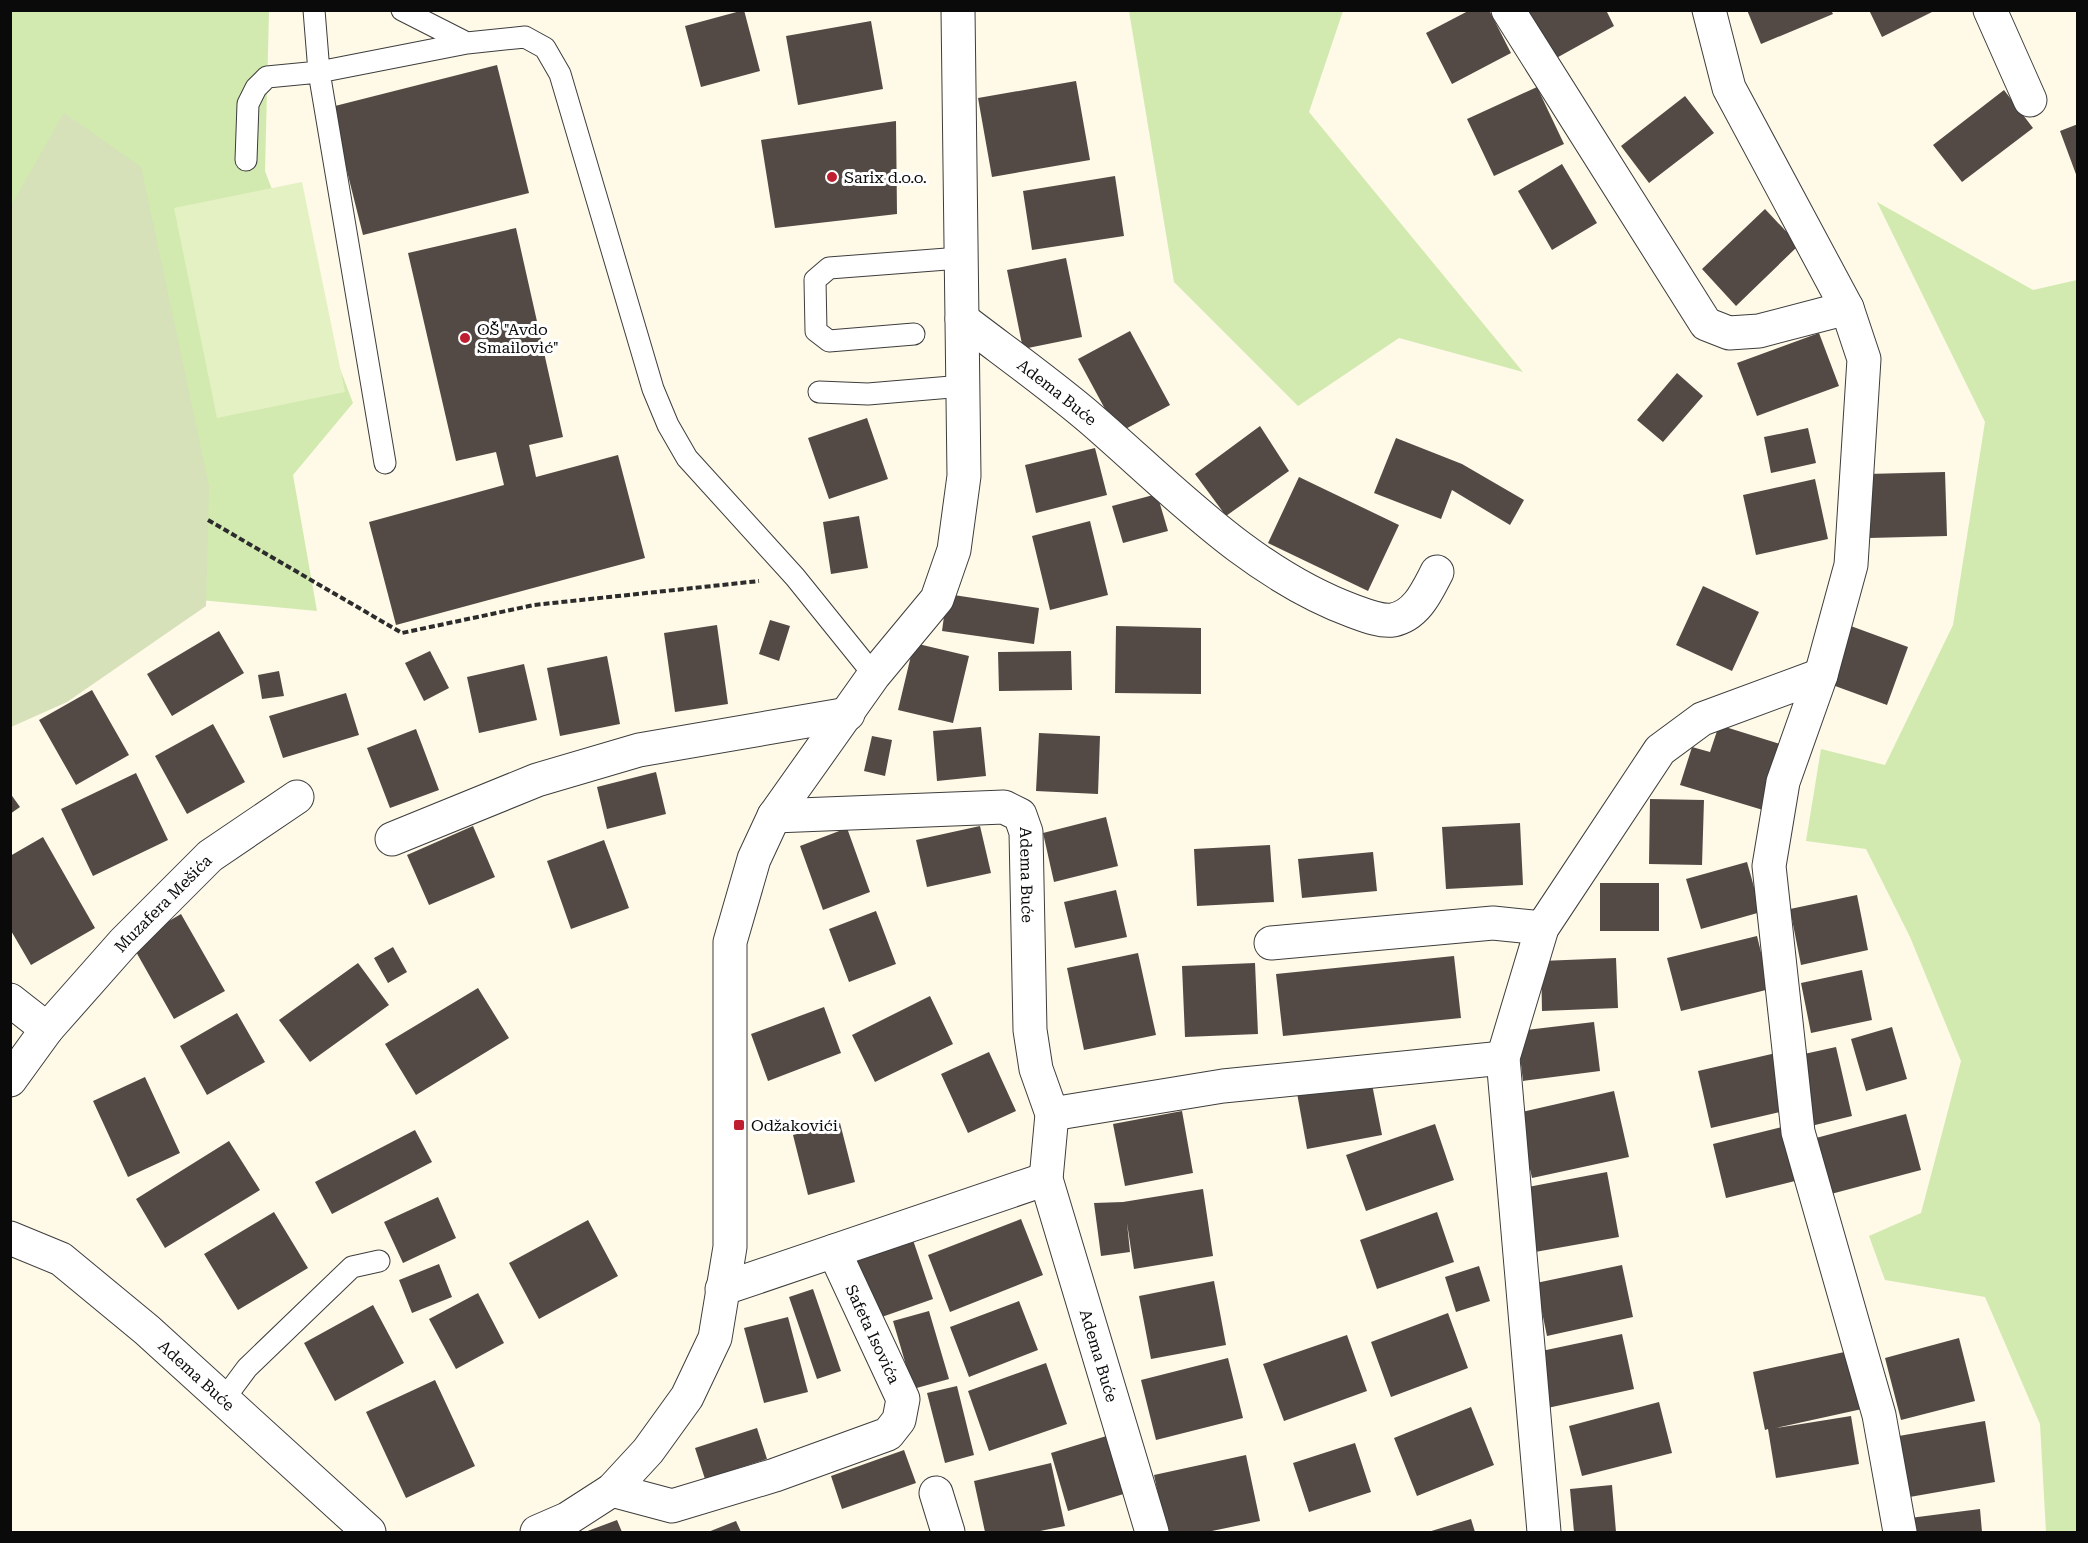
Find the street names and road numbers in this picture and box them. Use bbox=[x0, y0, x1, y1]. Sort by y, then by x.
street label: Adema Buće bbox=[1013, 355, 1101, 430]
street label: Adema Buće bbox=[1016, 827, 1037, 923]
street label: Muzafera Mešića bbox=[111, 851, 216, 956]
street label: Safeta Isovića bbox=[841, 1282, 904, 1387]
street label: Adema Buće bbox=[1076, 1307, 1121, 1405]
street label: Adema Buće bbox=[155, 1336, 238, 1415]

